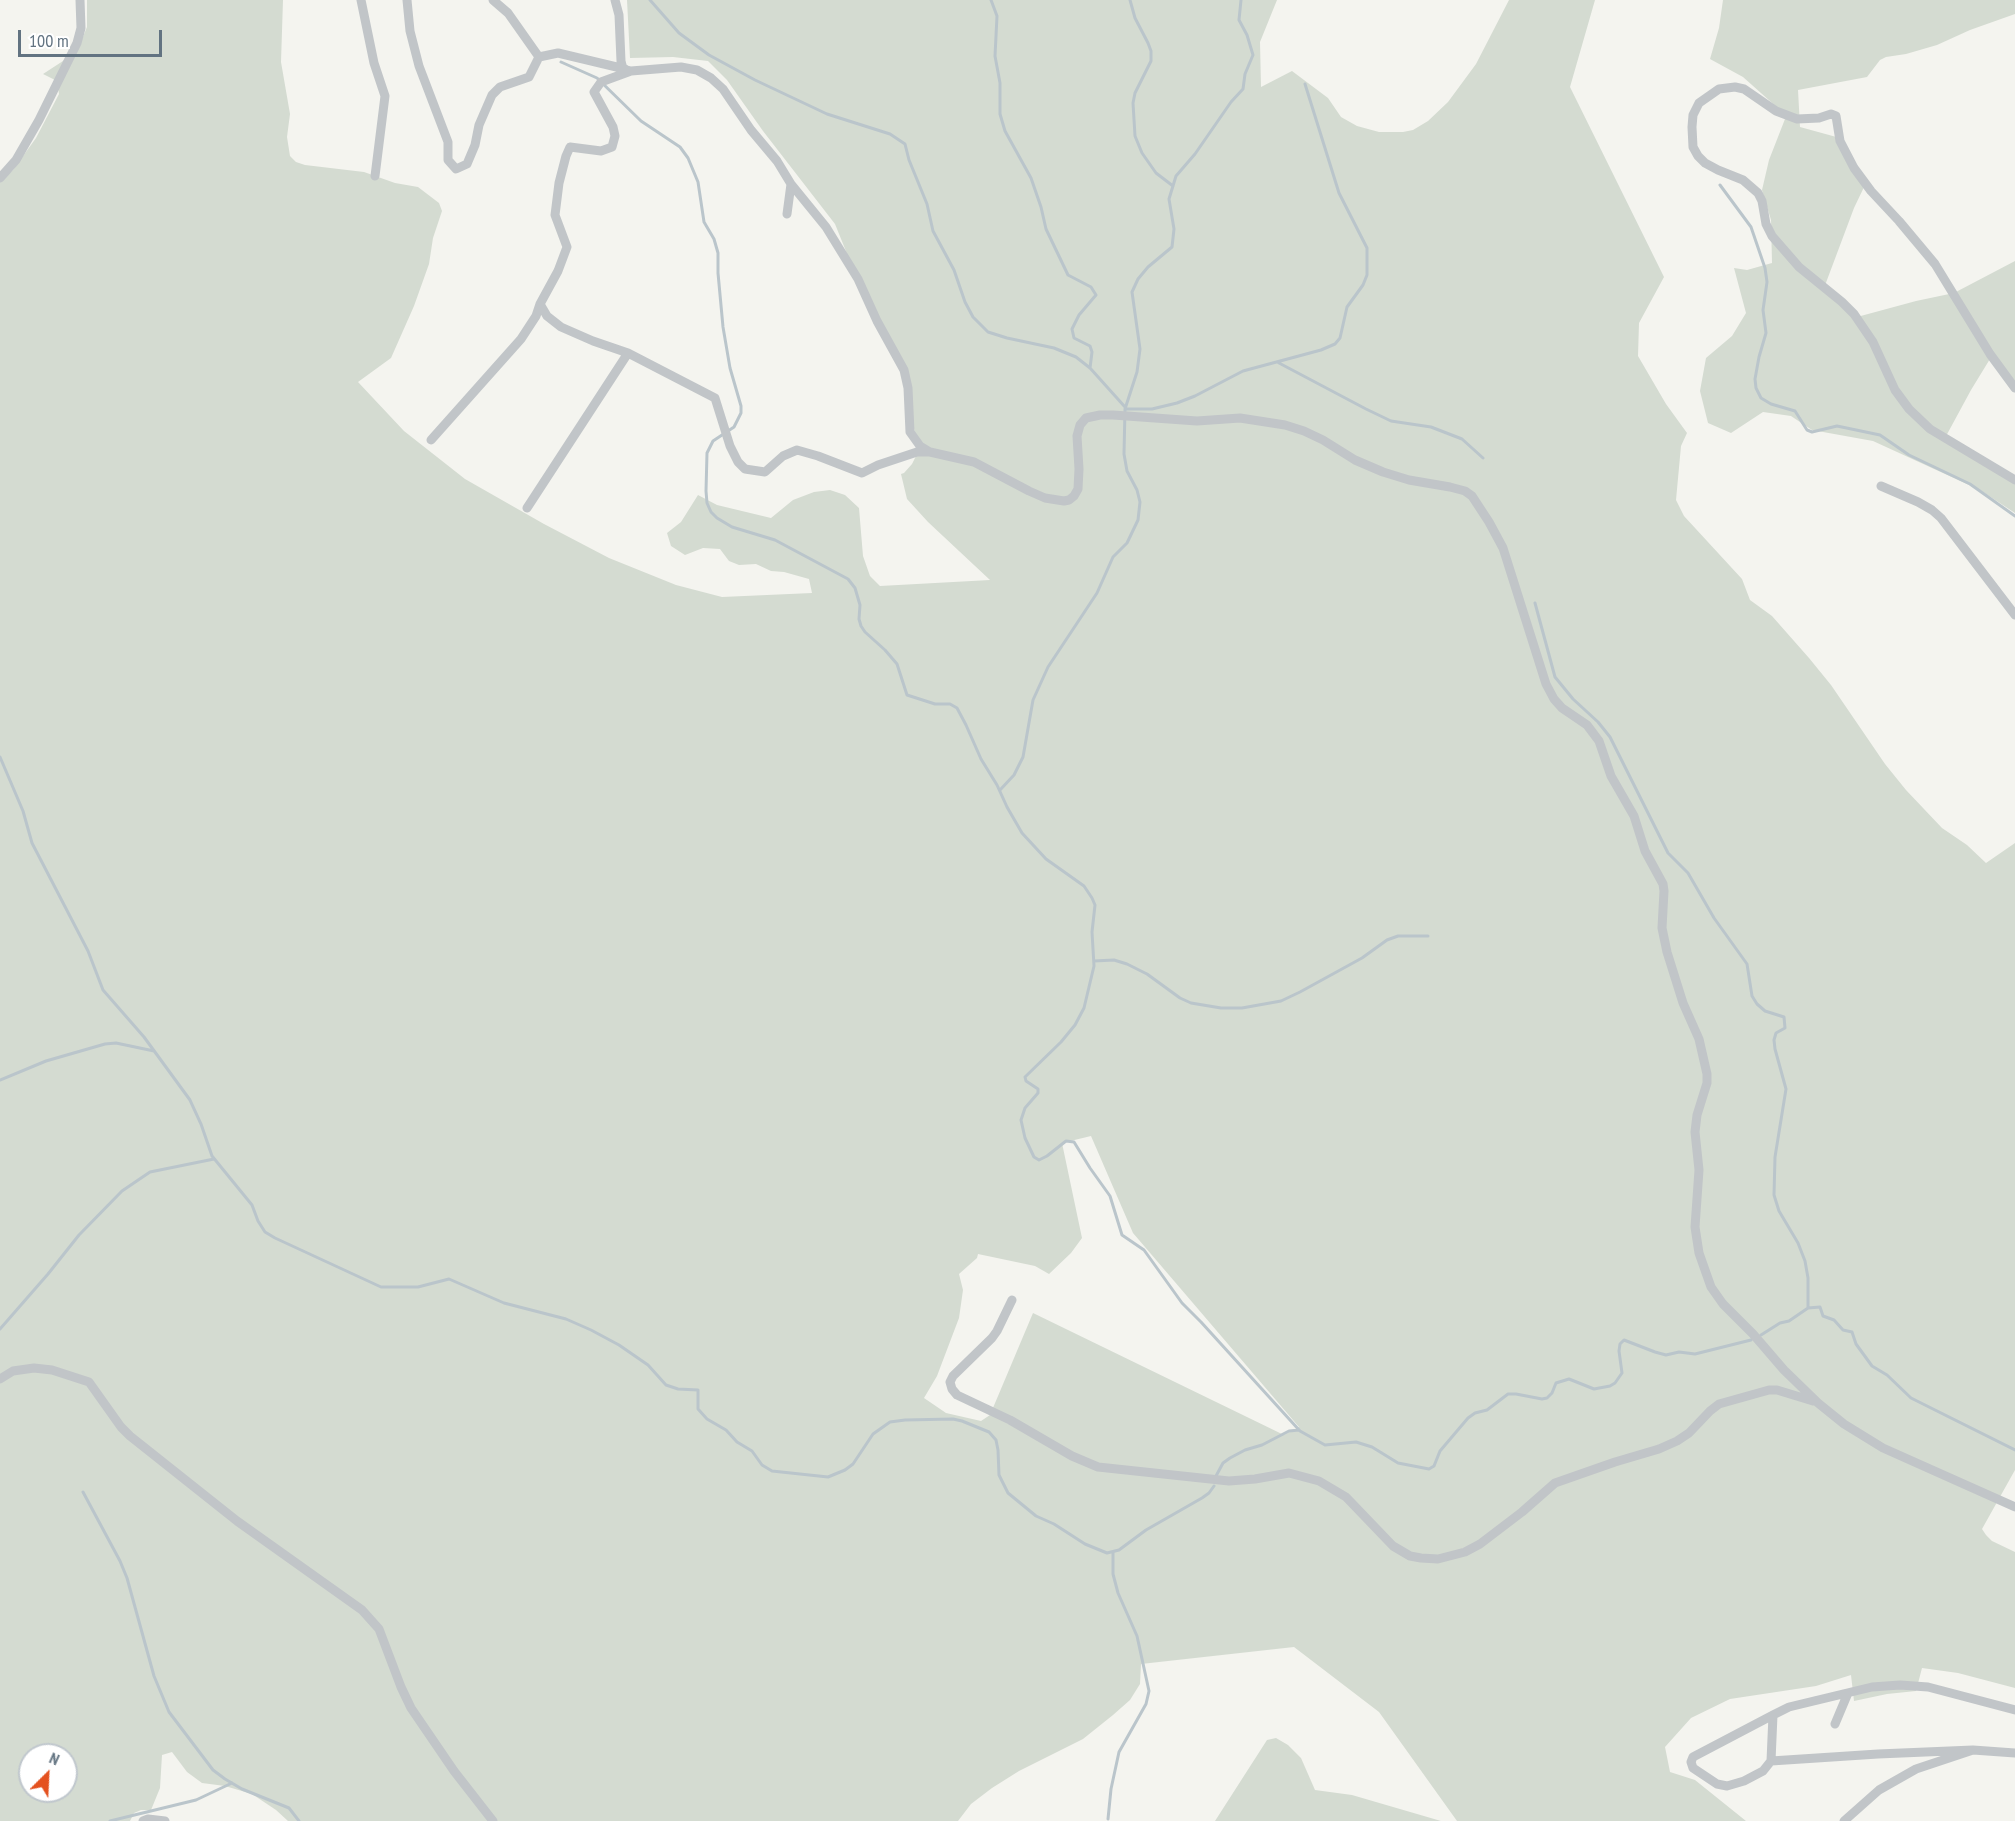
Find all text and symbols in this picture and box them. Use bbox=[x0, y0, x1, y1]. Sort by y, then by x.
scale bar bbox=[21, 18, 165, 56]
text: 100 m bbox=[29, 29, 69, 52]
north arrow bbox=[18, 1743, 78, 1803]
text: N bbox=[46, 1747, 63, 1769]

